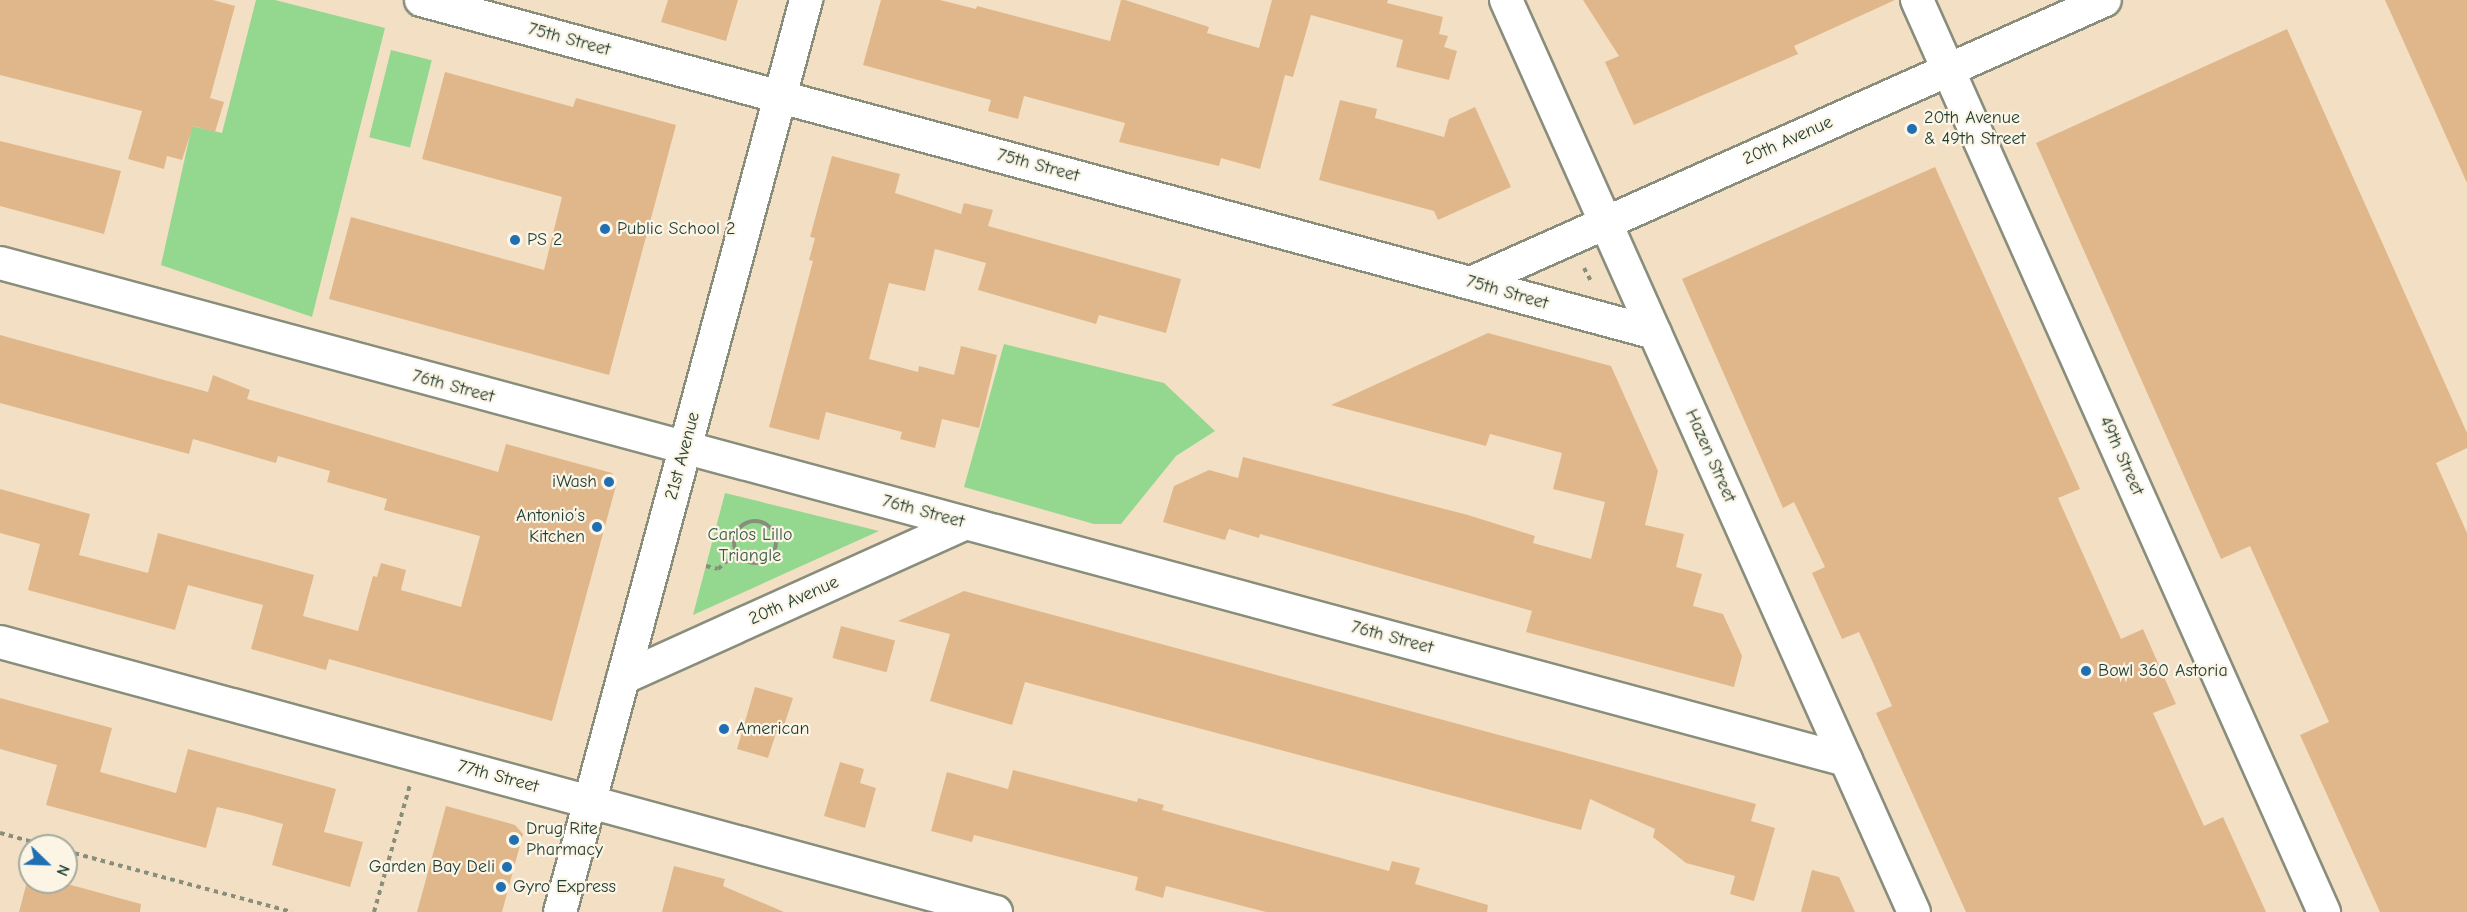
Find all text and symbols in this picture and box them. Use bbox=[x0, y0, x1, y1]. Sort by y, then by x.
street label: 75th Street bbox=[526, 19, 612, 61]
place label: 20th Avenue & 49th Street bbox=[1924, 108, 2026, 150]
street label: 20th Avenue bbox=[1740, 112, 1836, 170]
marker: 20th Avenue & 49th Street bbox=[1905, 122, 1919, 136]
street label: 75th Street bbox=[995, 145, 1081, 187]
place label: Public School 2 bbox=[617, 218, 735, 240]
marker: Public School 2 bbox=[598, 222, 612, 236]
place label: PS 2 bbox=[527, 229, 562, 251]
marker: PS 2 bbox=[508, 233, 522, 247]
street label: 75th Street bbox=[1464, 271, 1550, 315]
street label: 76th Street bbox=[410, 366, 496, 408]
street label: Hazen Street bbox=[1680, 406, 1740, 506]
street label: 21st Avenue bbox=[661, 410, 705, 502]
street label: 49th Street bbox=[2094, 413, 2148, 499]
place label: iWash bbox=[552, 471, 597, 493]
marker: iWash bbox=[602, 475, 616, 489]
street label: 76th Street bbox=[880, 491, 966, 533]
place label: Antonio’s Kitchen bbox=[516, 506, 585, 548]
marker: Antonio’s Kitchen bbox=[590, 520, 604, 534]
park label: Carlos Lillo Triangle bbox=[708, 525, 792, 568]
street label: 20th Avenue bbox=[746, 572, 842, 630]
street label: 76th Street bbox=[1349, 617, 1435, 659]
place label: Bowl 360 Astoria bbox=[2098, 660, 2228, 682]
marker: Bowl 360 Astoria bbox=[2079, 664, 2093, 678]
place label: American bbox=[736, 718, 810, 740]
marker: American bbox=[717, 722, 731, 736]
street label: 77th Street bbox=[455, 756, 541, 798]
place label: Drug Rite Pharmacy bbox=[526, 819, 603, 862]
marker: Drug Rite Pharmacy bbox=[507, 833, 521, 847]
north arrow bbox=[18, 834, 78, 894]
place label: Garden Bay Deli bbox=[369, 856, 495, 878]
marker: Garden Bay Deli bbox=[500, 860, 514, 874]
text: N bbox=[52, 862, 73, 879]
place label: Gyro Express bbox=[513, 876, 616, 898]
marker: Gyro Express bbox=[494, 880, 508, 894]

